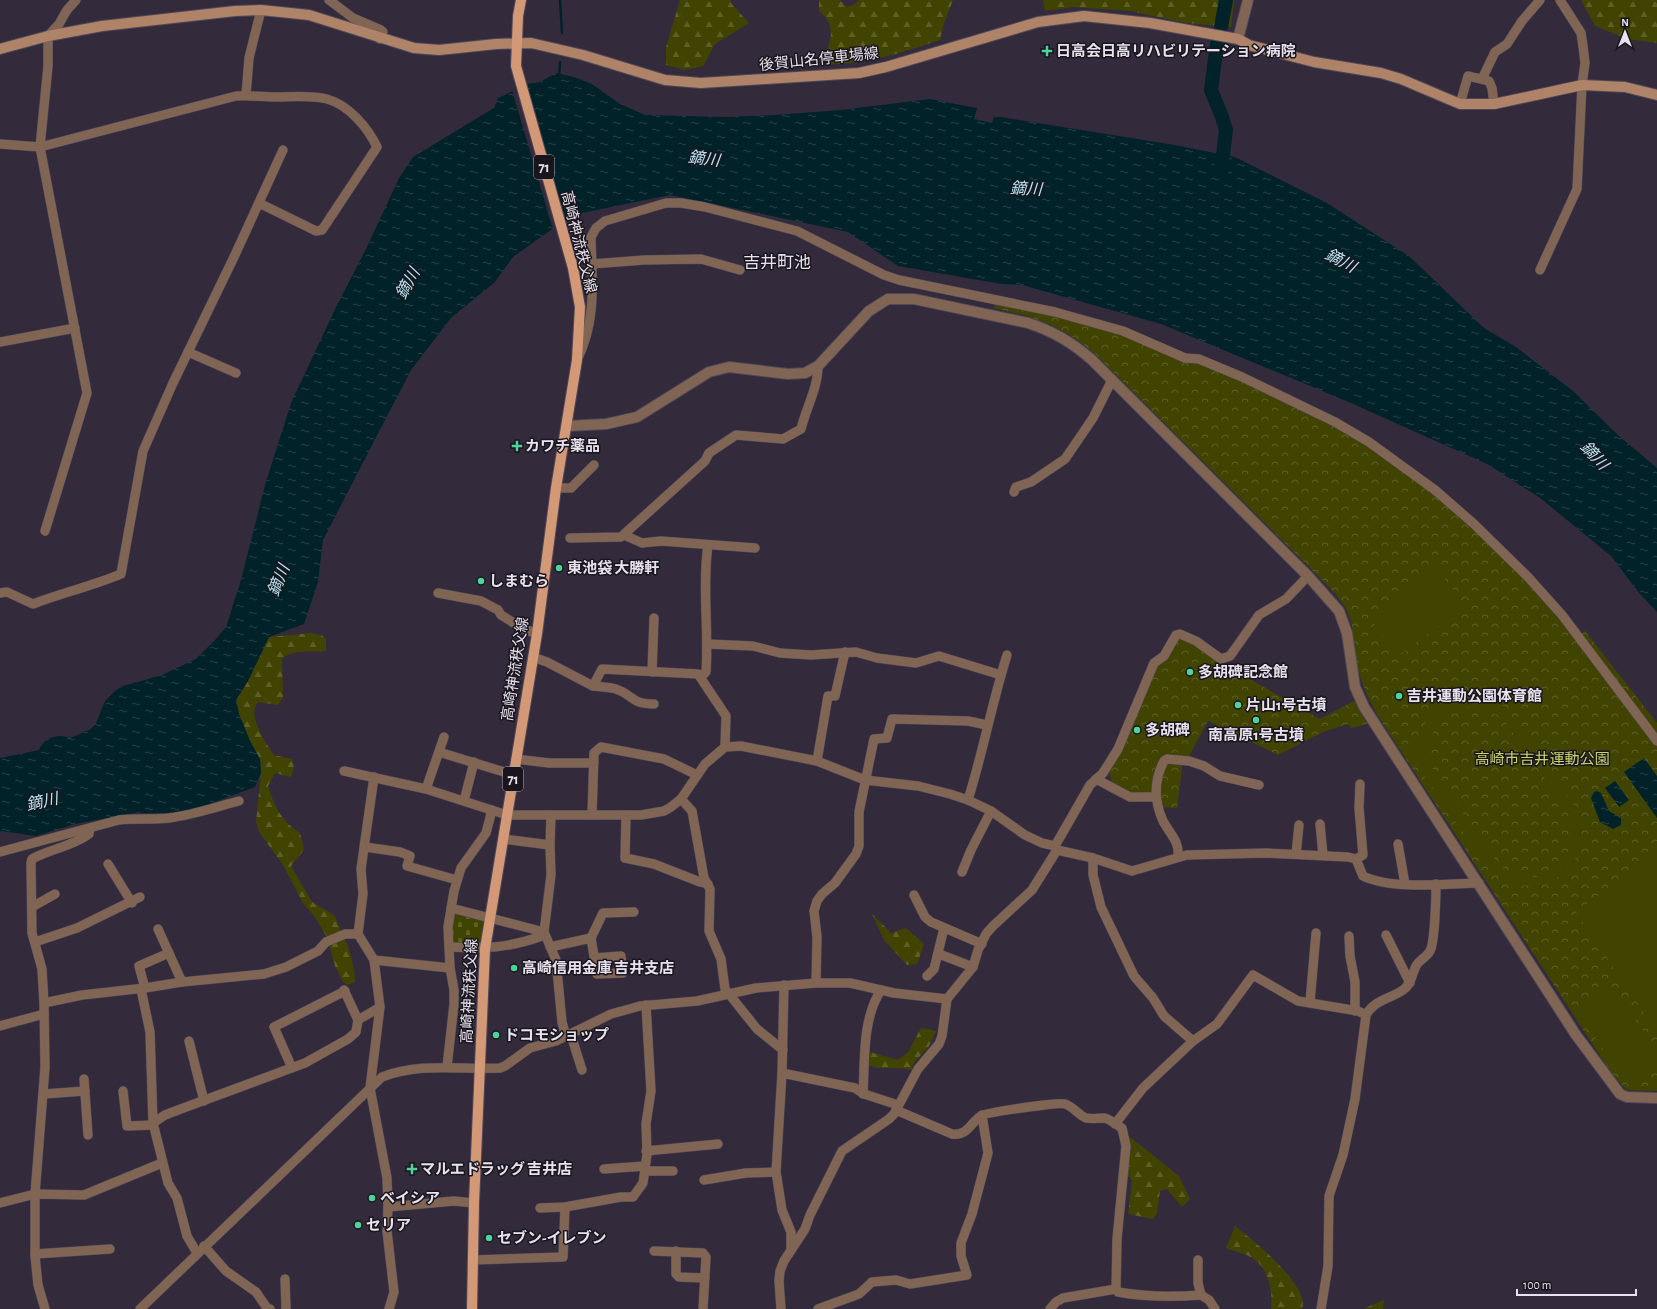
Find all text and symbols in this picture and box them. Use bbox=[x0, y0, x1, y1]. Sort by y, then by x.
north arrow bbox=[1605, 12, 1645, 52]
text: N bbox=[1621, 17, 1629, 28]
place label: 日高会日高リハビリテーション病院 bbox=[1056, 43, 1296, 59]
street label: 後賀山名停車場線 bbox=[758, 45, 880, 73]
marker: 日高会日高リハビリテーション病院 bbox=[1041, 45, 1053, 57]
water label: 鏑川 bbox=[687, 148, 723, 169]
road number: 71 bbox=[534, 155, 554, 179]
water label: 鏑川 bbox=[1010, 179, 1044, 198]
street label: 高崎神流秩父線 bbox=[559, 189, 599, 295]
water label: 鏑川 bbox=[1323, 245, 1361, 276]
district label: 吉井町池 bbox=[743, 253, 811, 271]
water label: 鏑川 bbox=[392, 263, 424, 301]
place label: カワチ薬品 bbox=[525, 438, 600, 454]
water label: 鏑川 bbox=[1578, 438, 1613, 474]
marker: カワチ薬品 bbox=[512, 441, 522, 451]
place label: 東池袋 大勝軒 bbox=[567, 559, 659, 576]
water label: 鏑川 bbox=[265, 560, 293, 598]
marker: 東池袋 大勝軒 bbox=[554, 563, 564, 573]
place label: しまむら bbox=[489, 573, 549, 589]
marker: しまむら bbox=[476, 576, 486, 586]
street label: 高崎神流秩父線 bbox=[499, 616, 531, 722]
place label: 多胡碑記念館 bbox=[1198, 664, 1288, 680]
marker: 多胡碑記念館 bbox=[1185, 667, 1195, 677]
place label: 吉井運動公園体育館 bbox=[1407, 687, 1542, 704]
marker: 吉井運動公園体育館 bbox=[1394, 691, 1404, 701]
place label: 片山1号古墳 bbox=[1246, 697, 1326, 713]
marker: 片山1号古墳 bbox=[1233, 700, 1243, 710]
marker: 南高原1号古墳 bbox=[1251, 715, 1261, 725]
place label: 多胡碑 bbox=[1145, 722, 1190, 738]
marker: 多胡碑 bbox=[1132, 725, 1142, 735]
place label: 南高原1号古墳 bbox=[1208, 727, 1304, 743]
park label: 高崎市吉井運動公園 bbox=[1474, 750, 1610, 767]
road number: 71 bbox=[503, 767, 523, 791]
water label: 鏑川 bbox=[25, 789, 61, 813]
street label: 高崎神流秩父線 bbox=[458, 938, 480, 1044]
place label: 高崎信用金庫 吉井支店 bbox=[522, 959, 674, 976]
marker: 高崎信用金庫 吉井支店 bbox=[509, 963, 519, 973]
place label: ドコモショップ bbox=[504, 1027, 609, 1043]
marker: ドコモショップ bbox=[491, 1030, 501, 1040]
place label: マルエドラッグ 吉井店 bbox=[420, 1160, 572, 1177]
marker: マルエドラッグ 吉井店 bbox=[407, 1164, 417, 1174]
place label: ベイシア bbox=[380, 1190, 440, 1206]
marker: ベイシア bbox=[367, 1193, 377, 1203]
place label: セリア bbox=[366, 1218, 411, 1233]
marker: セリア bbox=[353, 1220, 363, 1230]
place label: セブン-イレブン bbox=[497, 1229, 607, 1246]
marker: セブン-イレブン bbox=[484, 1233, 494, 1243]
scale bar bbox=[1517, 1271, 1636, 1297]
text: 100 m bbox=[1523, 1279, 1551, 1291]

